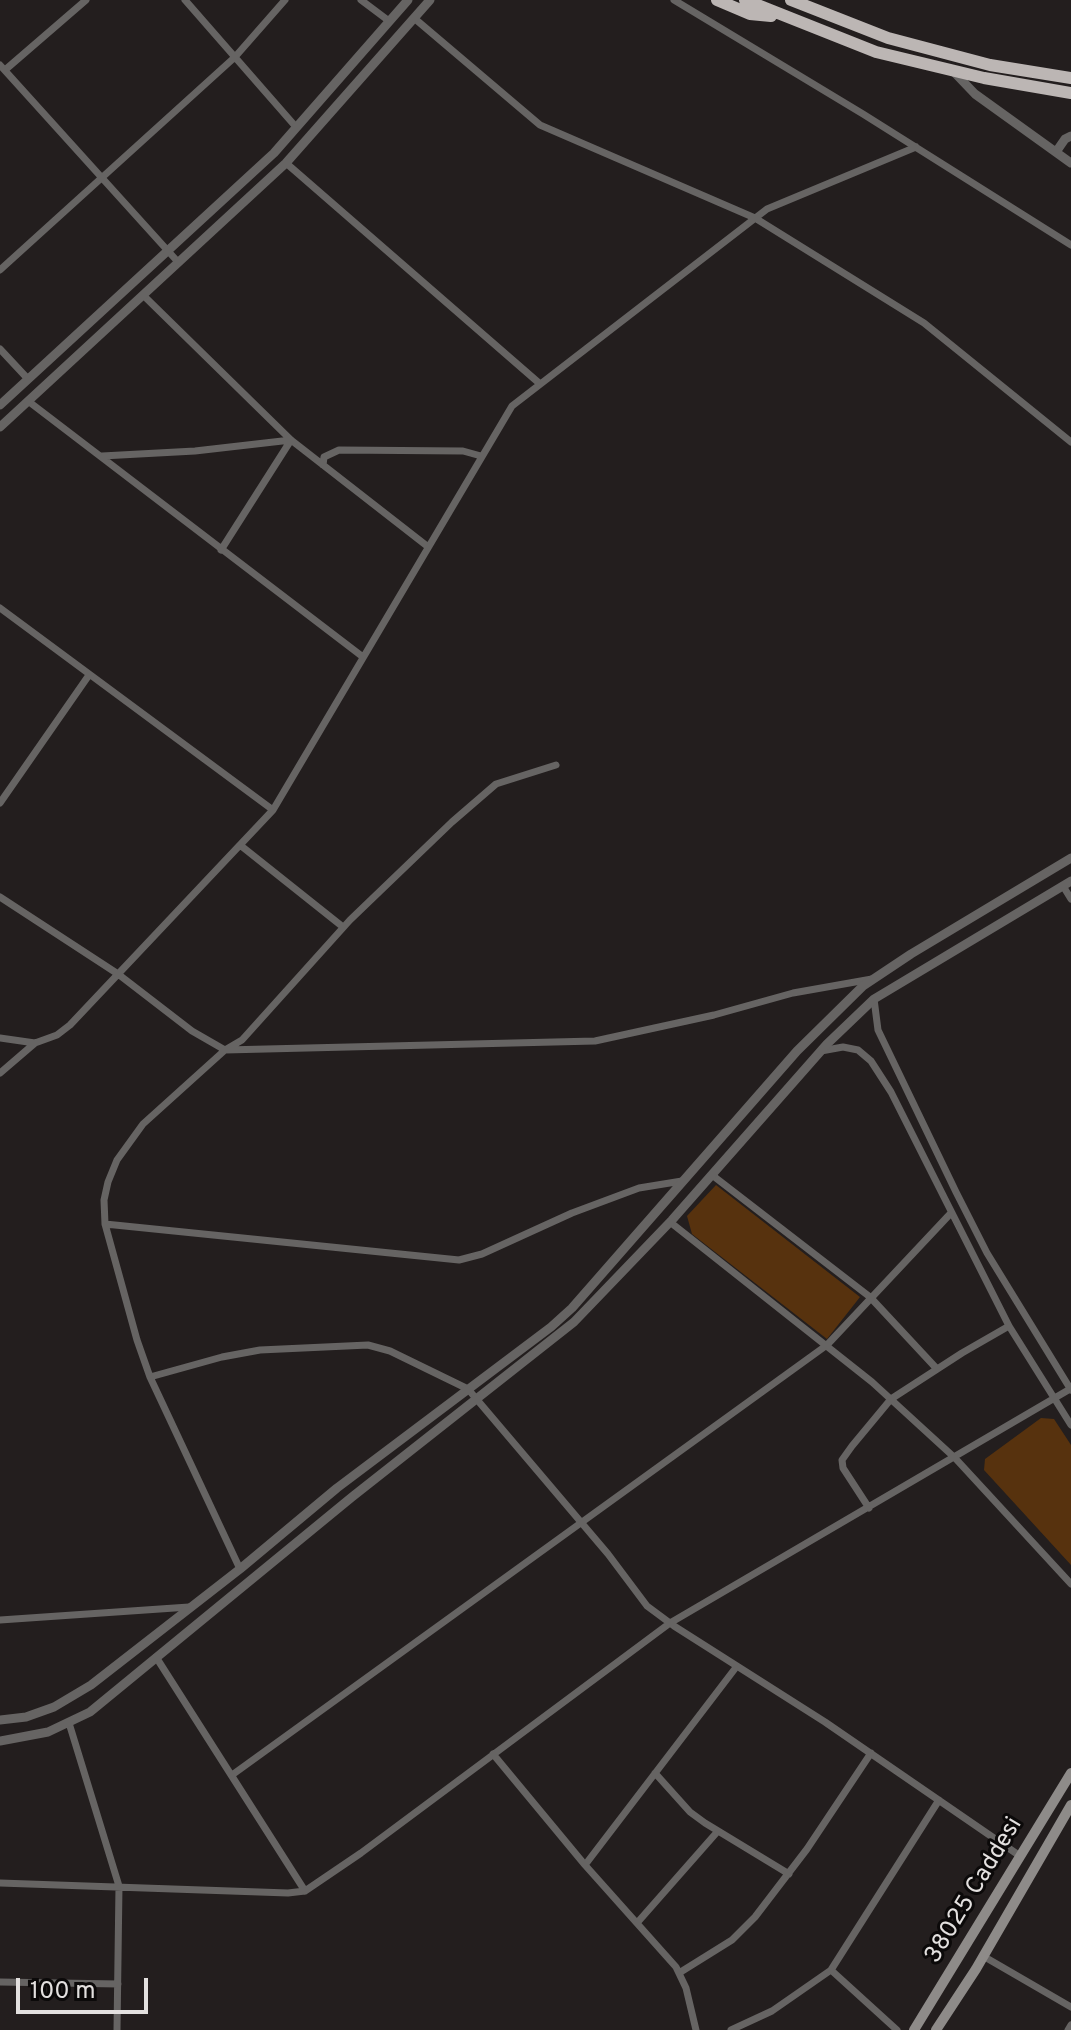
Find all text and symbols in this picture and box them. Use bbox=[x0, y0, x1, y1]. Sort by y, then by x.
street label: 38025 Caddesi bbox=[920, 1813, 1030, 1969]
scale bar bbox=[20, 1962, 152, 2012]
text: 100 m bbox=[30, 1977, 96, 2007]

